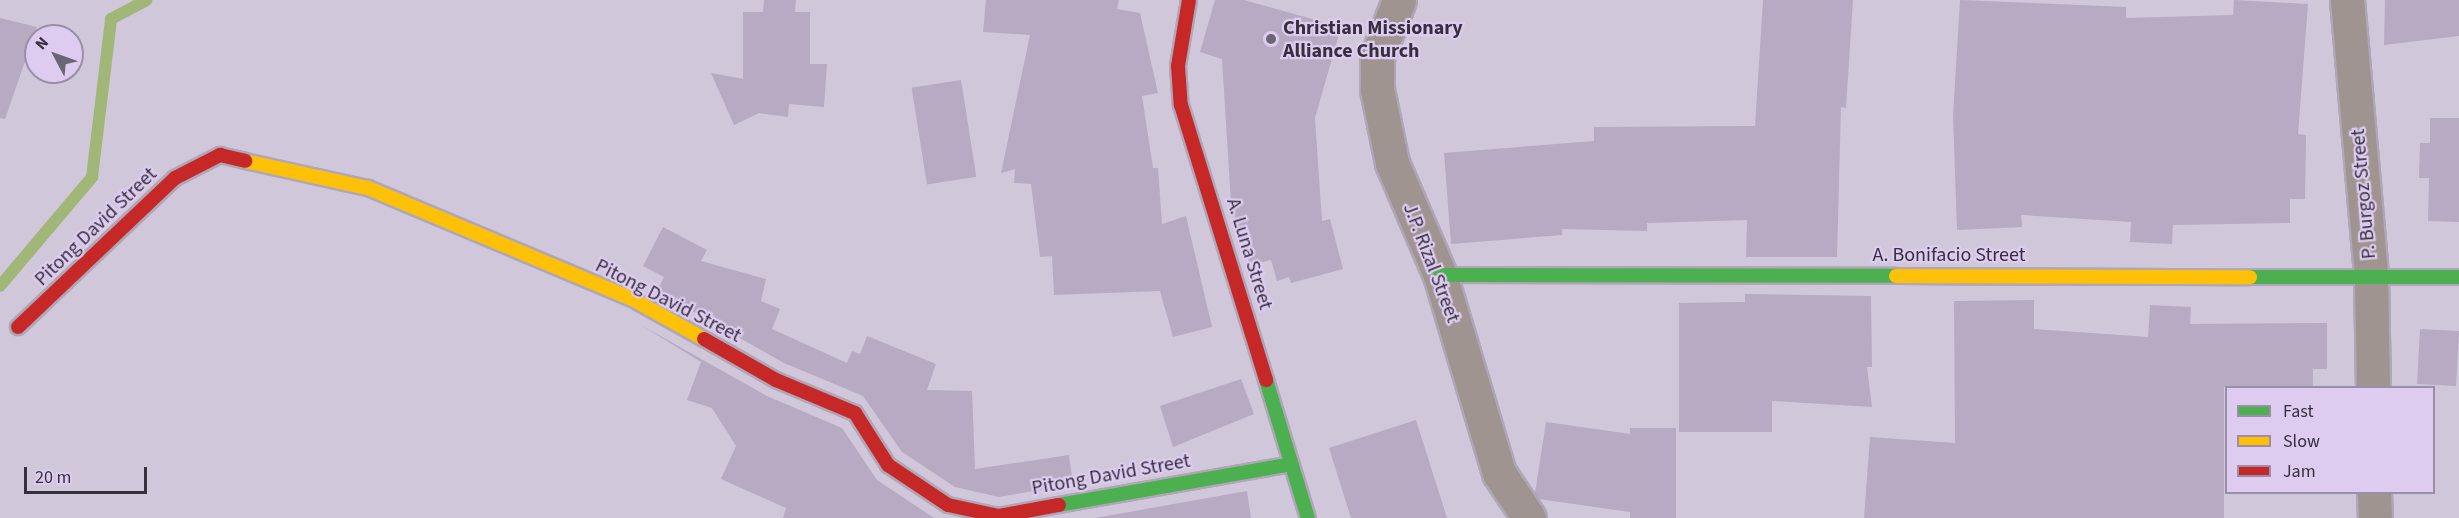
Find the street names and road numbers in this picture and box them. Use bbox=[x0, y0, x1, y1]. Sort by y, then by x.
street label: P. Burgoz Street bbox=[2346, 128, 2382, 260]
street label: Pitong David Street bbox=[30, 163, 162, 291]
street label: A. Luna Street bbox=[1221, 195, 1277, 313]
street label: J.P. Rizal Street bbox=[1397, 200, 1465, 326]
street label: A. Bonifacio Street bbox=[1873, 243, 2025, 267]
street label: Pitong David Street bbox=[591, 254, 745, 348]
street label: Pitong David Street bbox=[1030, 449, 1192, 501]

